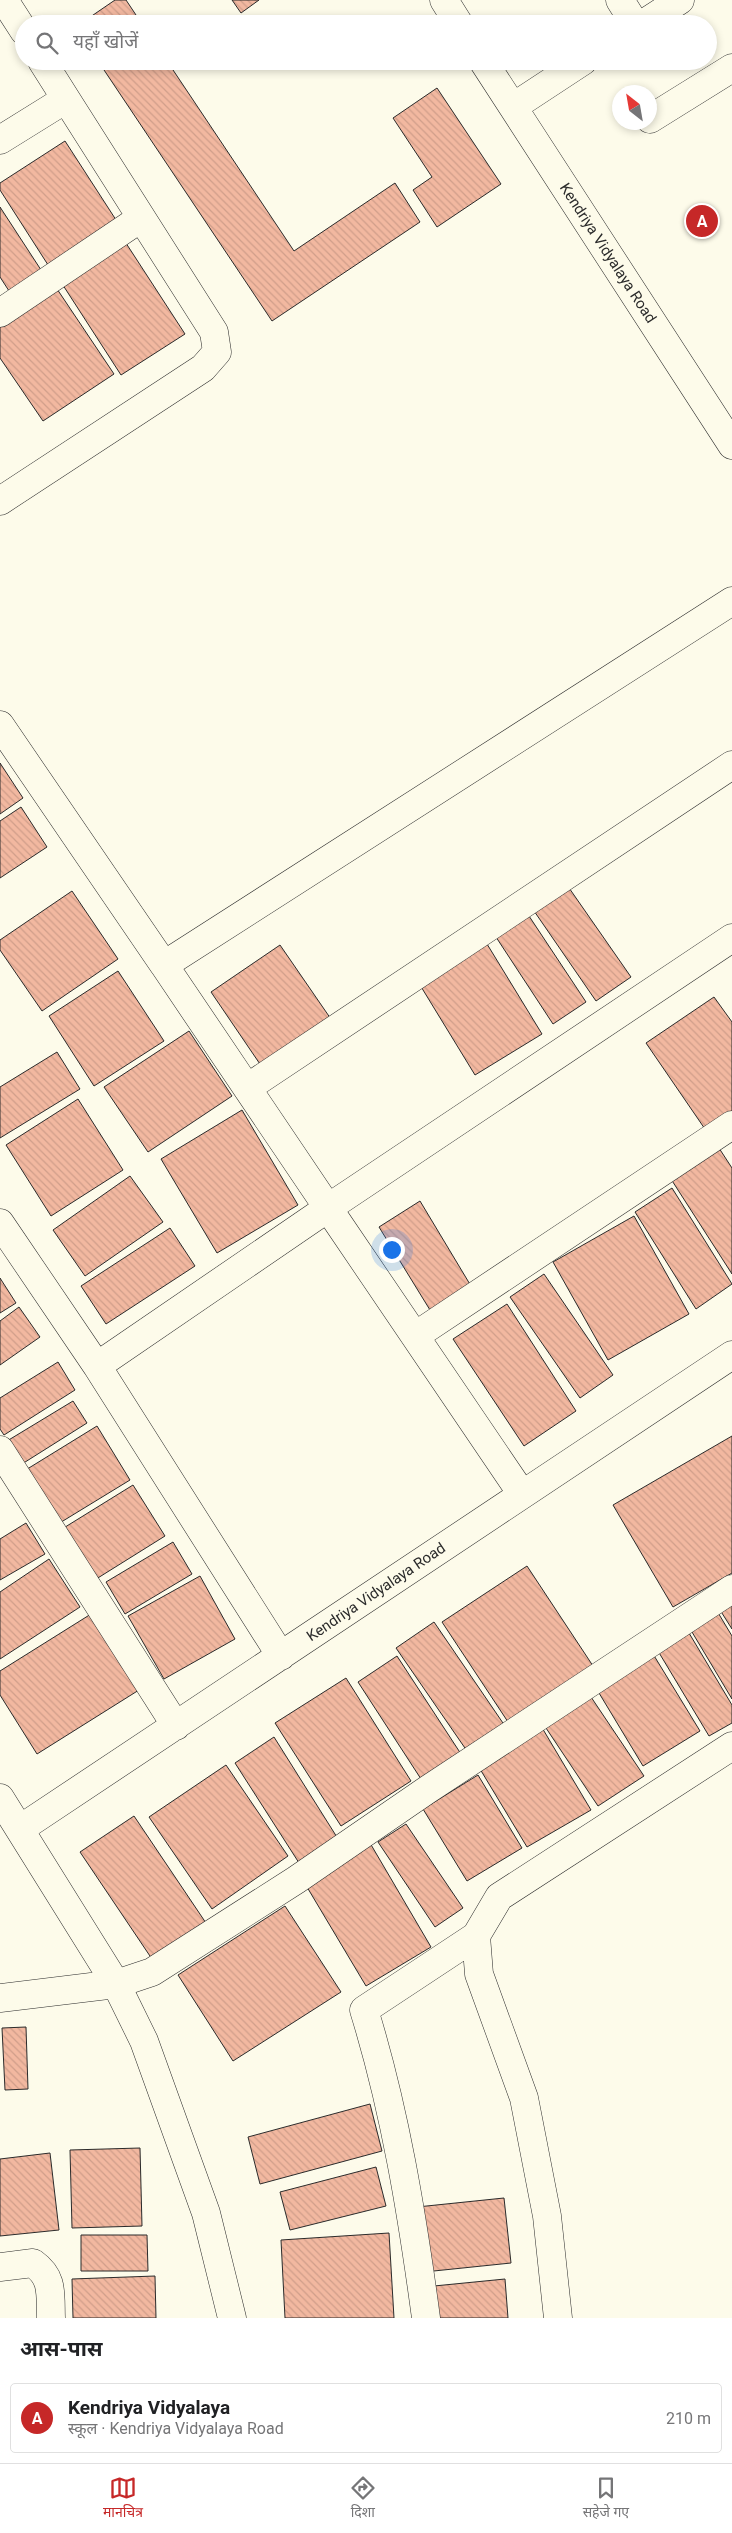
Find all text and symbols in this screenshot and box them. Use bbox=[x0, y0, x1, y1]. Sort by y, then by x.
search box bbox=[15, 15, 717, 70]
icon: search bbox=[33, 29, 61, 57]
text: यहाँ खोजें bbox=[73, 30, 138, 53]
north arrow bbox=[612, 85, 657, 130]
street label: Kendriya Vidyalaya Road bbox=[556, 180, 660, 326]
pin: A bbox=[686, 202, 718, 240]
your location bbox=[379, 1237, 405, 1263]
street label: Kendriya Vidyalaya Road bbox=[303, 1539, 449, 1645]
text: आस-पास bbox=[20, 2337, 102, 2361]
text: Kendriya Vidyalaya bbox=[68, 2396, 230, 2419]
text: A bbox=[32, 2409, 42, 2428]
text: 210 m bbox=[666, 2409, 711, 2428]
text: स्कूल · Kendriya Vidyalaya Road bbox=[68, 2419, 284, 2438]
tab: मानचित्र bbox=[103, 2474, 143, 2523]
tab: दिशा bbox=[349, 2474, 377, 2523]
tab: सहेजे गए bbox=[583, 2474, 629, 2523]

